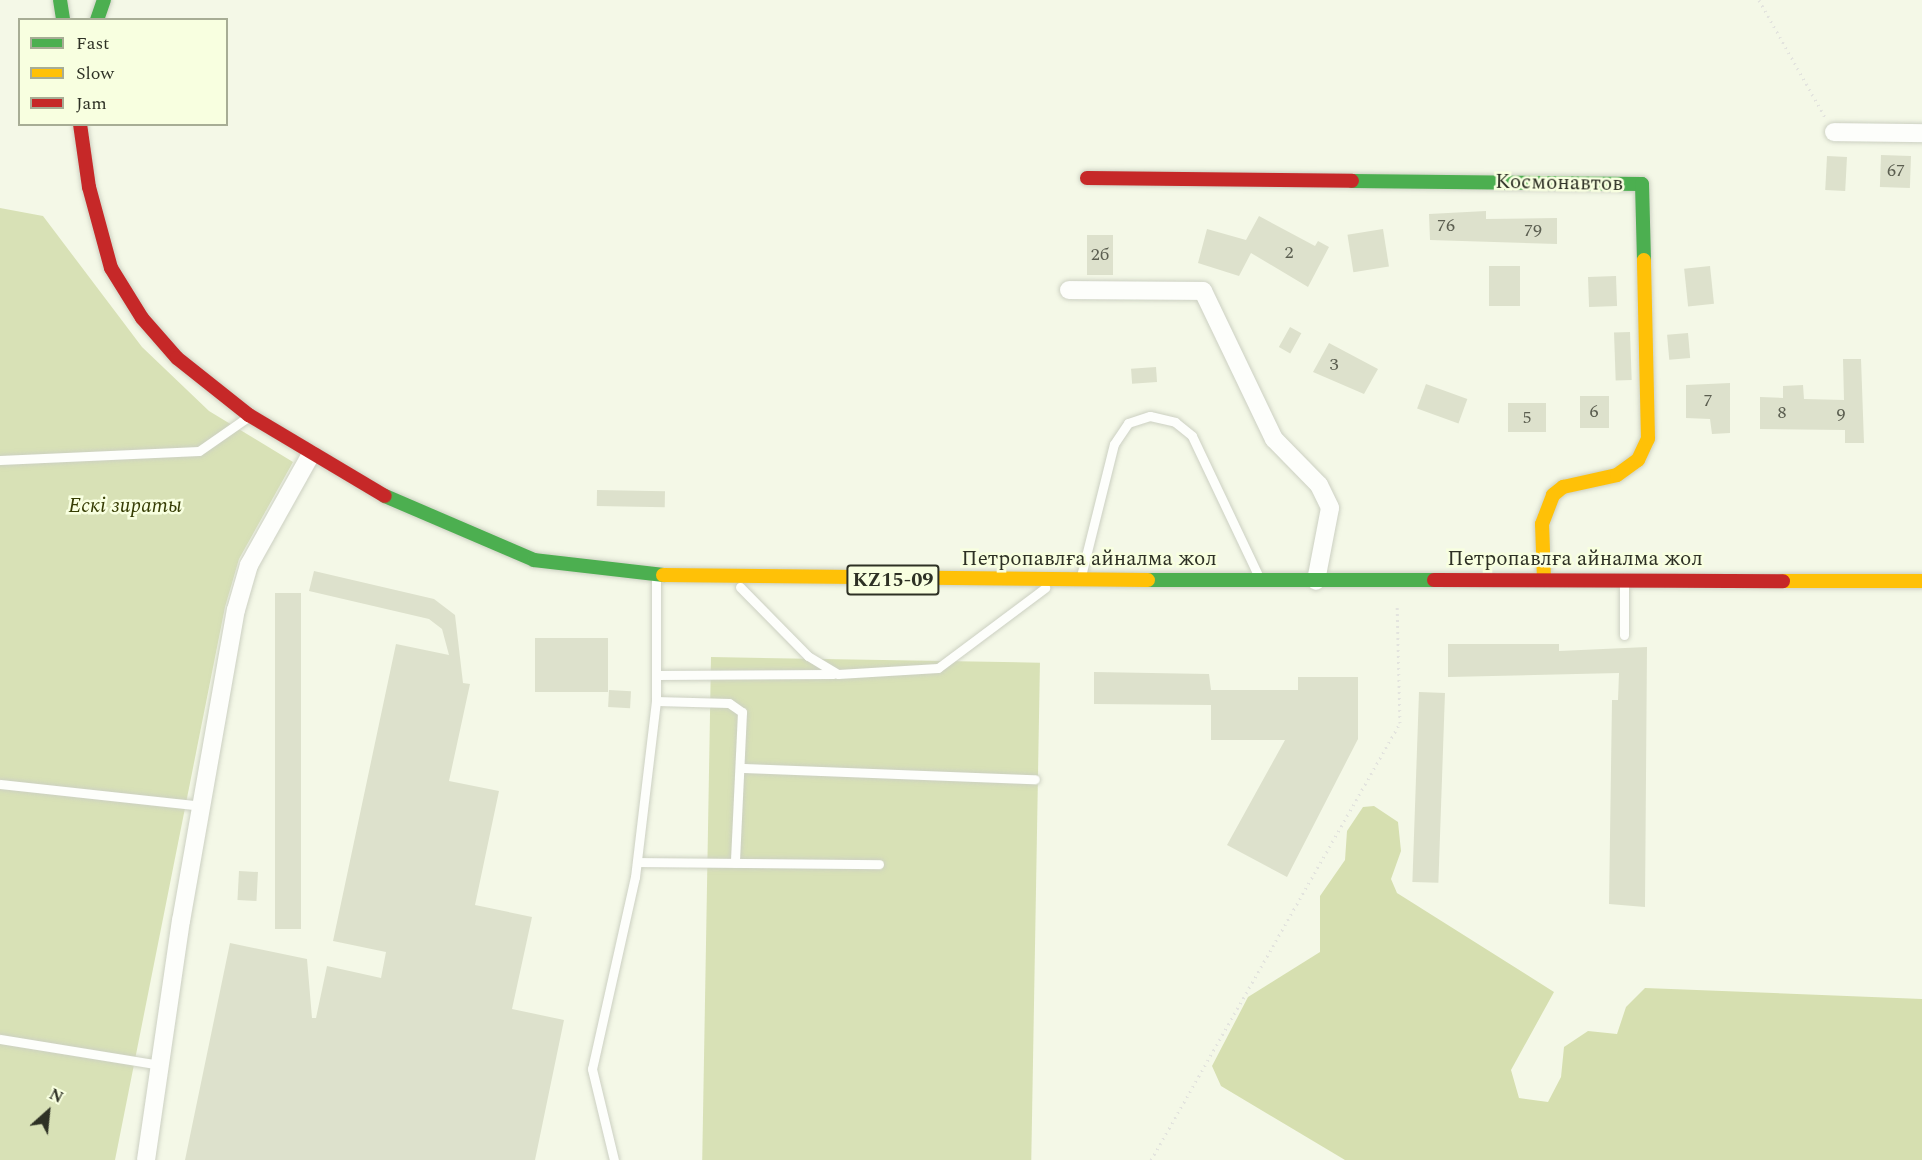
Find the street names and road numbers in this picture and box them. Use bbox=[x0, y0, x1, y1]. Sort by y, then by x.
street label: Космонавтов bbox=[1495, 169, 1623, 197]
street label: Петропавлға айналма жол bbox=[961, 546, 1217, 572]
street label: Петропавлға айналма жол bbox=[1447, 546, 1703, 572]
road number: KZ15-09 bbox=[845, 563, 941, 597]

